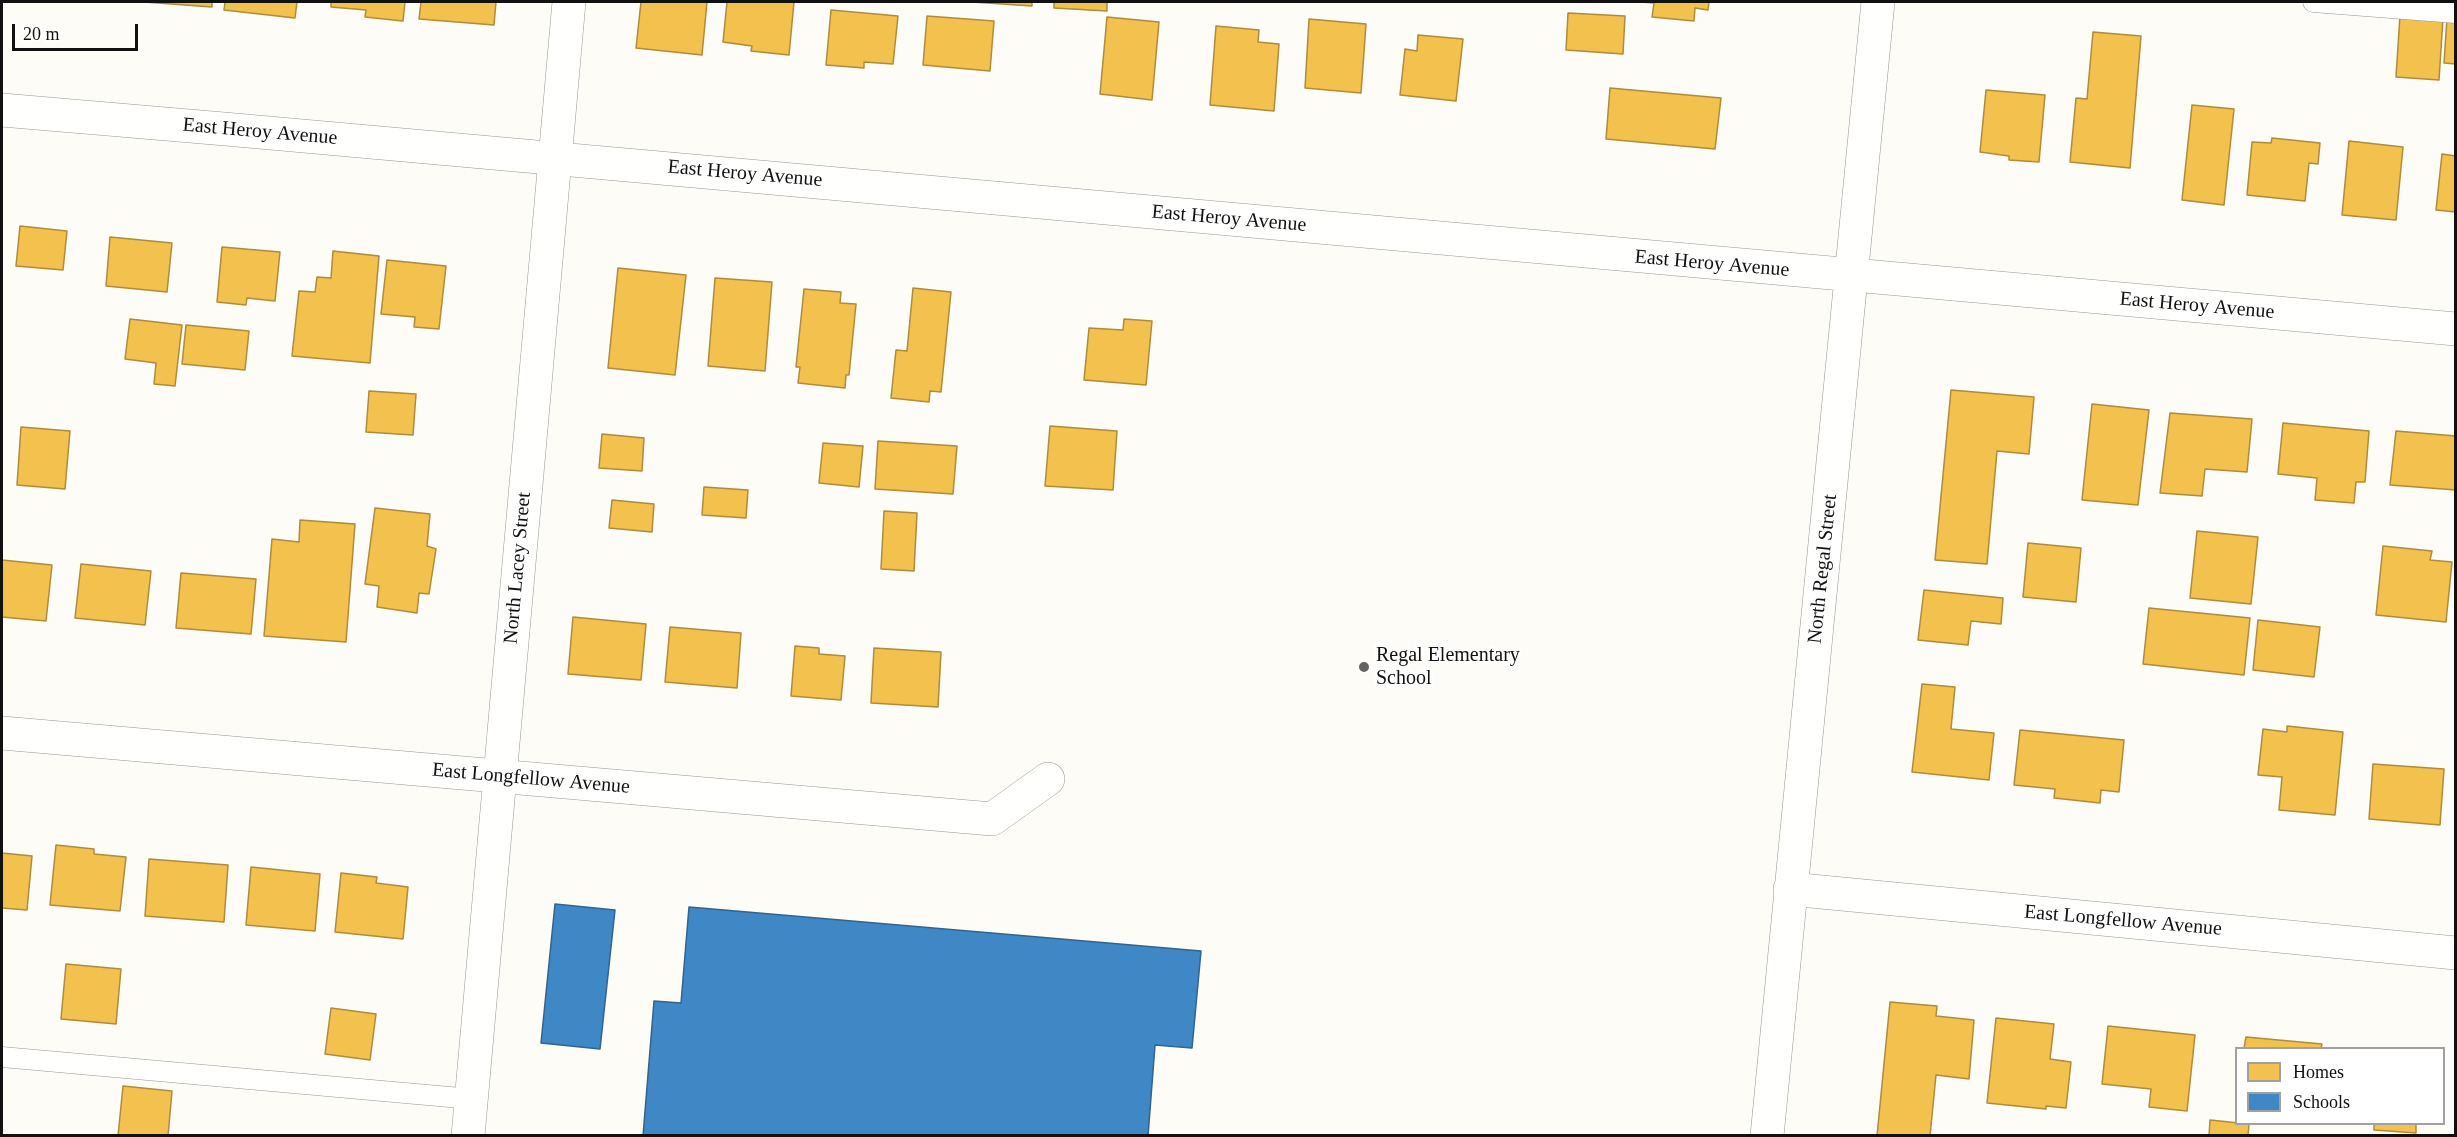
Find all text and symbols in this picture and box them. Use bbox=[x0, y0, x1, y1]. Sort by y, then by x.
scale bar bbox=[15, 12, 141, 50]
text: 20 m bbox=[23, 24, 60, 44]
street label: East Heroy Avenue bbox=[182, 113, 338, 151]
street label: East Heroy Avenue bbox=[667, 155, 823, 193]
street label: East Heroy Avenue bbox=[1151, 200, 1307, 238]
street label: East Heroy Avenue bbox=[1634, 245, 1790, 283]
street label: East Heroy Avenue bbox=[2119, 287, 2275, 325]
street label: North Lacey Street bbox=[499, 491, 537, 645]
street label: North Regal Street bbox=[1803, 493, 1843, 645]
place label: Regal Elementary School bbox=[1376, 644, 1520, 691]
marker: Regal Elementary School bbox=[1357, 660, 1371, 674]
street label: East Longfellow Avenue bbox=[431, 758, 631, 800]
street label: East Longfellow Avenue bbox=[2023, 900, 2223, 942]
legend bbox=[2235, 1047, 2445, 1125]
text: Homes bbox=[2293, 1062, 2344, 1082]
text: Schools bbox=[2293, 1092, 2350, 1112]

